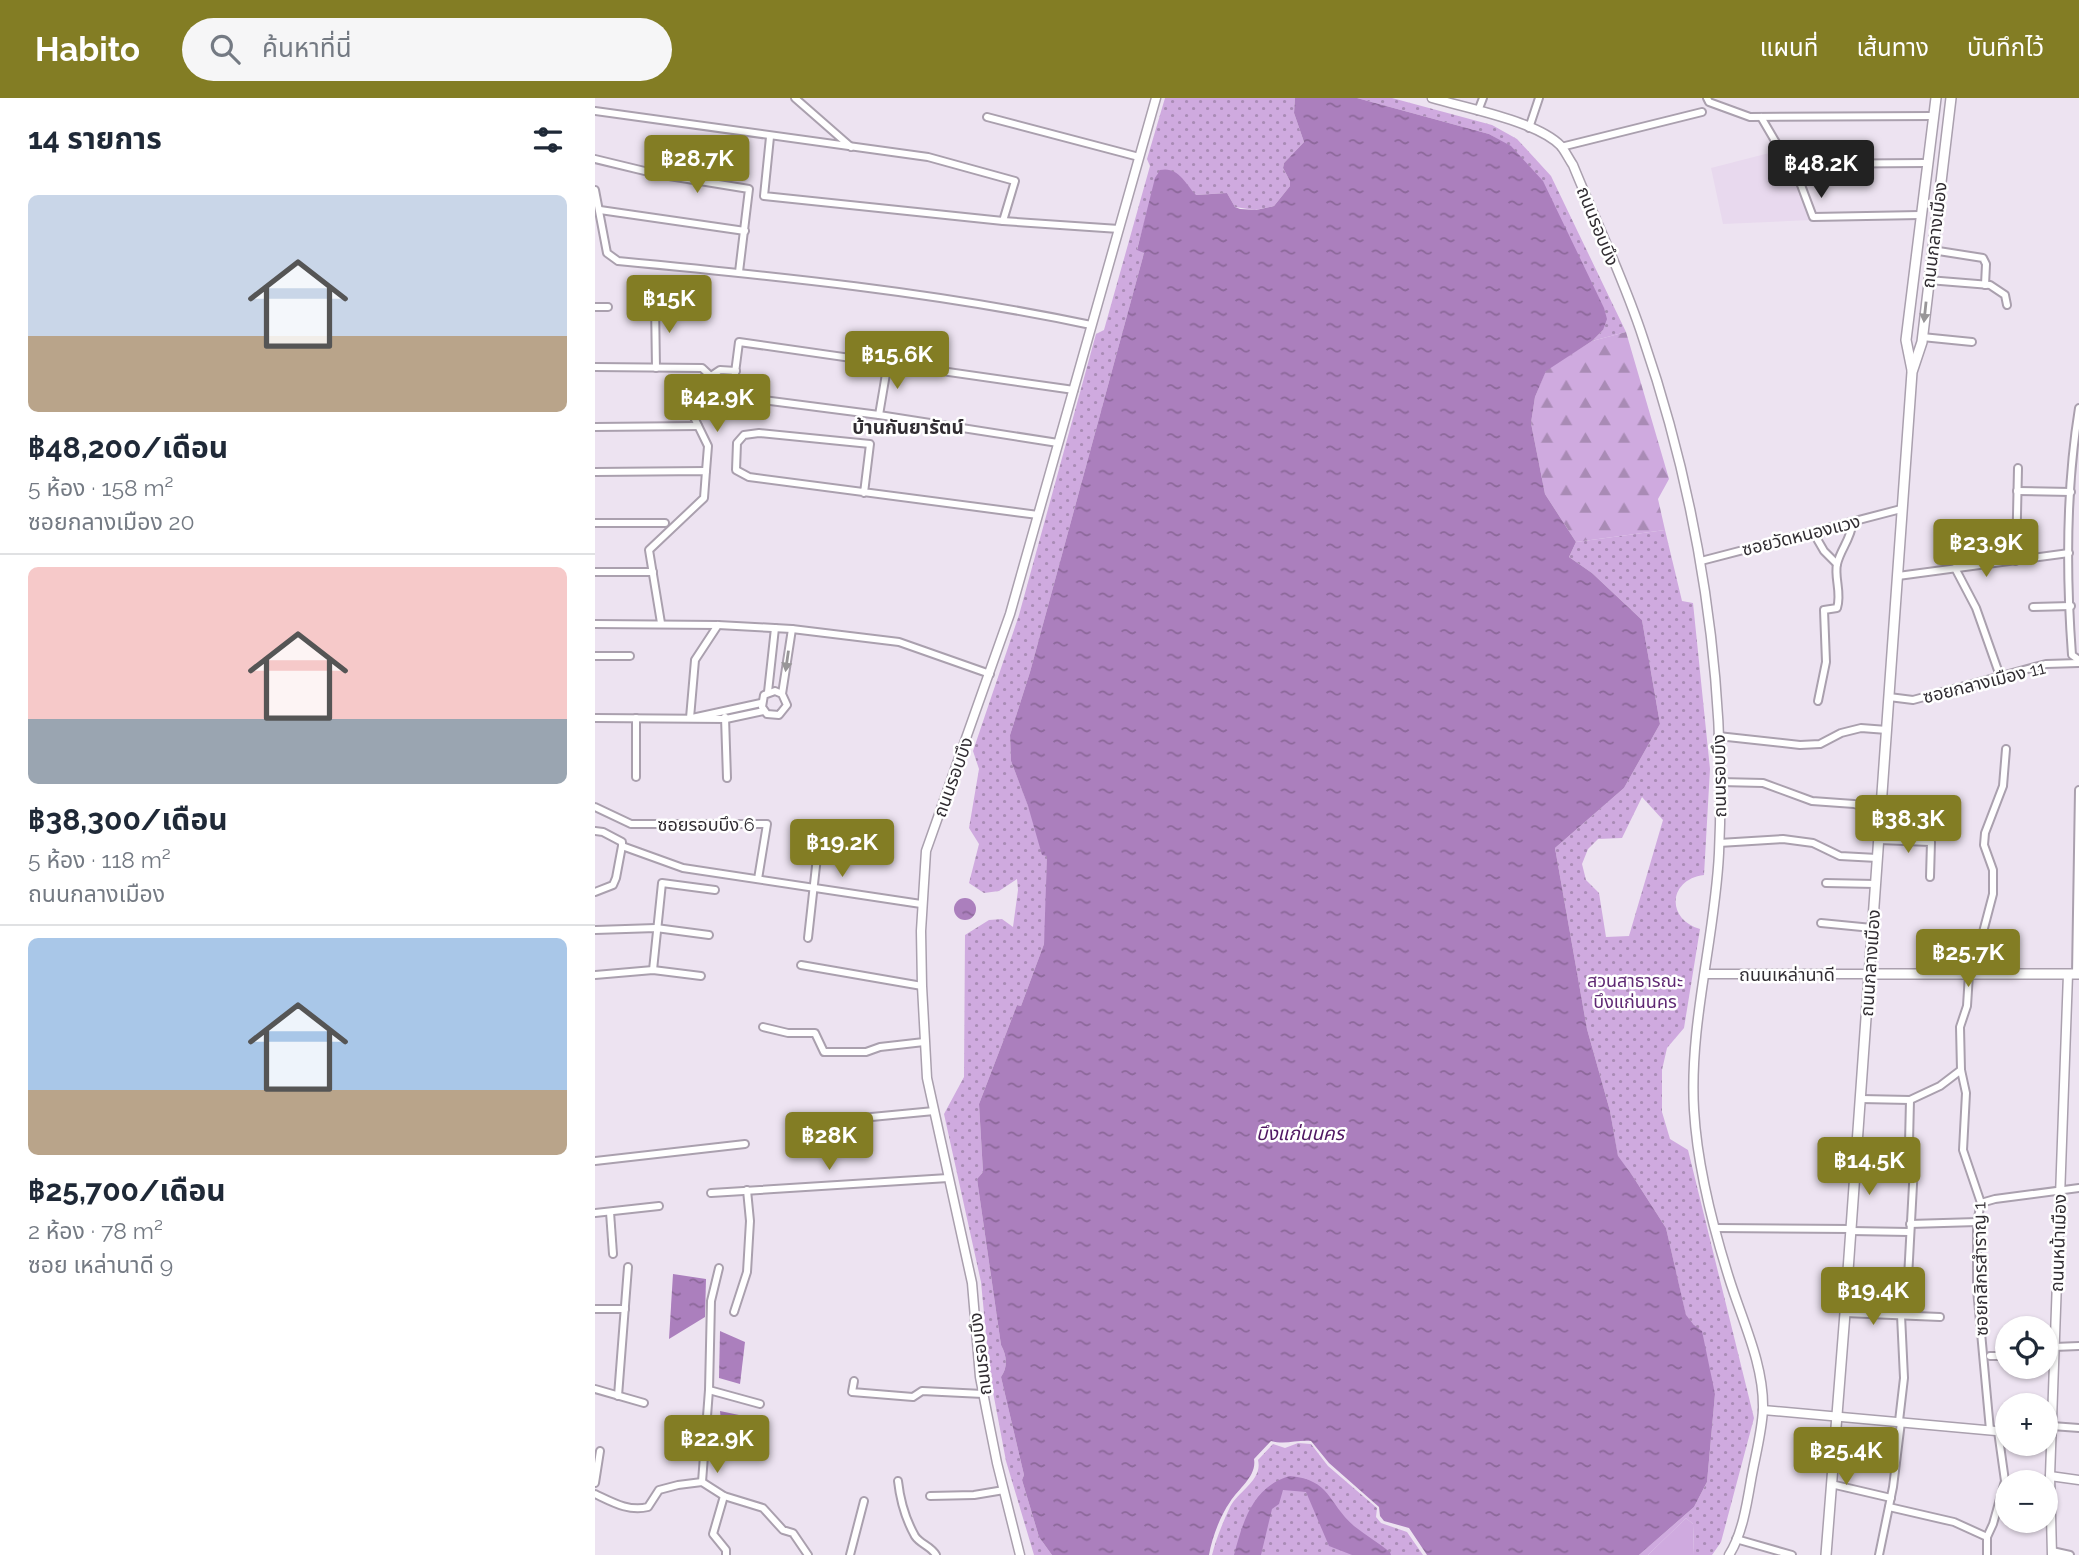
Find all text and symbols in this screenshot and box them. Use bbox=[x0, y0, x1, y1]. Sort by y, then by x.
search box bbox=[182, 18, 672, 81]
text: Habito bbox=[35, 30, 140, 69]
icon: search bbox=[206, 30, 244, 68]
text: ค้นหาที่นี่ bbox=[262, 33, 352, 63]
text: แผนที่ bbox=[1760, 33, 1818, 62]
text: เส้นทาง bbox=[1856, 33, 1929, 62]
text: บันทึกไว้ bbox=[1967, 33, 2044, 62]
text: 14 รายการ bbox=[28, 121, 162, 156]
icon: filters bbox=[529, 121, 567, 159]
pin: ฿28.7K bbox=[640, 136, 754, 195]
pin: ฿48.2K bbox=[1764, 140, 1878, 200]
text: ฿28.7K bbox=[660, 144, 734, 171]
text: ฿48.2K bbox=[1784, 149, 1858, 176]
street label: ถนนกลางเมือง bbox=[1917, 180, 1951, 290]
street label: ถนนรอบบึง bbox=[1573, 183, 1623, 269]
icon: home bbox=[235, 241, 361, 367]
pin: ฿15K bbox=[628, 275, 710, 335]
text: ฿15K bbox=[643, 284, 695, 311]
one-way arrow bbox=[1919, 301, 1930, 323]
pin: ฿15.6K bbox=[840, 331, 954, 391]
text: ฿15.6K bbox=[861, 340, 933, 367]
pin: ฿42.9K bbox=[660, 374, 774, 434]
text: ฿42.9K bbox=[680, 383, 754, 410]
district label: บ้านกันยารัตน์ bbox=[852, 416, 964, 438]
text: ฿48,200/เดือน bbox=[28, 430, 228, 465]
text: 5 ห้อง · 158 m² bbox=[28, 474, 173, 501]
text: ซอยกลางเมือง 20 bbox=[28, 508, 195, 535]
street label: ซอยวัดหนองแวง bbox=[1740, 510, 1862, 560]
pin: ฿23.9K bbox=[1929, 519, 2043, 579]
text: ฿23.9K bbox=[1949, 528, 2023, 555]
icon: home bbox=[235, 613, 361, 739]
one-way arrow bbox=[781, 651, 792, 673]
street label: ซอยกลางเมือง 11 bbox=[1921, 657, 2048, 707]
street label: ถนนรอบบึง bbox=[929, 734, 977, 820]
street label: ถนนรอบบึง bbox=[1708, 734, 1730, 818]
pin: ฿38.3K bbox=[1851, 796, 1965, 855]
text: ฿38,300/เดือน bbox=[28, 802, 228, 837]
text: ฿38.3K bbox=[1871, 804, 1945, 831]
street label: ซอยรอบบึง 6 bbox=[657, 814, 755, 835]
pin: ฿19.2K bbox=[785, 820, 899, 879]
text: ฿19.2K bbox=[806, 828, 878, 855]
text: 5 ห้อง · 118 m² bbox=[28, 846, 171, 873]
text: ถนนกลางเมือง bbox=[28, 880, 165, 907]
street label: ถนนกลางเมือง bbox=[1856, 909, 1884, 1017]
pin: ฿25.7K bbox=[1911, 930, 2025, 989]
text: ฿25.7K bbox=[1932, 938, 2004, 965]
street label: ถนนเหล่านาดี bbox=[1739, 964, 1835, 985]
park label: สวนสาธารณะ บึงแก่นนคร bbox=[1587, 970, 1683, 1012]
icon: home bbox=[235, 984, 361, 1110]
pin: ฿28K bbox=[788, 1112, 870, 1172]
text: ฿28K bbox=[801, 1121, 857, 1148]
water label: บึงแก่นนคร bbox=[1256, 1122, 1346, 1144]
pin: ฿14.5K bbox=[1812, 1138, 1926, 1197]
text: ฿14.5K bbox=[1833, 1146, 1905, 1173]
text: ฿25,700/เดือน bbox=[28, 1173, 226, 1208]
street label: ถนนหน้าเมือง bbox=[2046, 1194, 2070, 1292]
street label: ซอยกสิกรสำราญ 1 bbox=[1968, 1202, 1992, 1336]
text: 2 ห้อง · 78 m² bbox=[28, 1217, 163, 1244]
text: ซอย เหล่านาดี 9 bbox=[28, 1251, 173, 1278]
pin: ฿19.4K bbox=[1816, 1268, 1930, 1327]
text: ฿19.4K bbox=[1837, 1276, 1909, 1303]
street label: ถนนรอบบึง bbox=[964, 1311, 996, 1397]
map controls bbox=[1995, 1316, 2058, 1533]
button: locate bbox=[1995, 1316, 2058, 1379]
button: + bbox=[1995, 1393, 2058, 1456]
pin: ฿22.9K bbox=[660, 1416, 774, 1475]
text: ฿22.9K bbox=[680, 1424, 754, 1451]
pin: ฿25.4K bbox=[1789, 1428, 1903, 1487]
text: ฿25.4K bbox=[1810, 1436, 1882, 1463]
button: − bbox=[1995, 1470, 2058, 1533]

